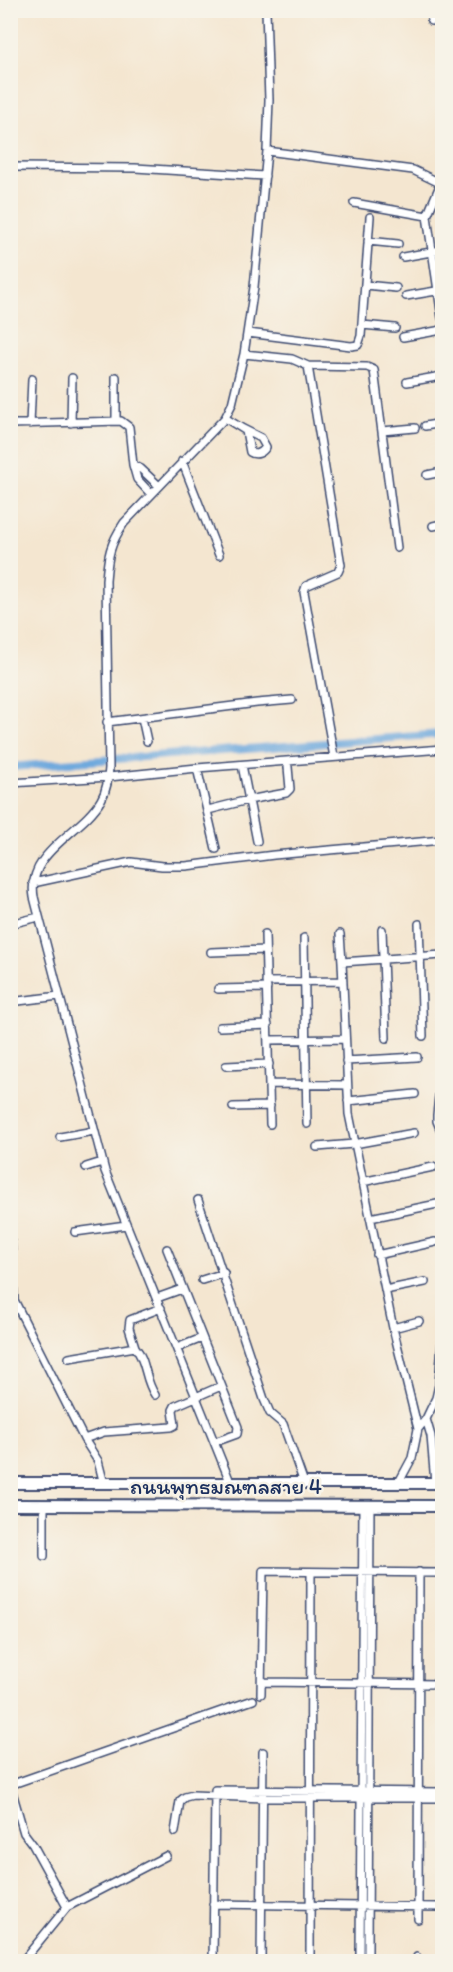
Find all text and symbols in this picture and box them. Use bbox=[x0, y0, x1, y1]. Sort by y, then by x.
street label: ถนนพุทธมณฑลสาย 4 bbox=[130, 1473, 322, 1500]

